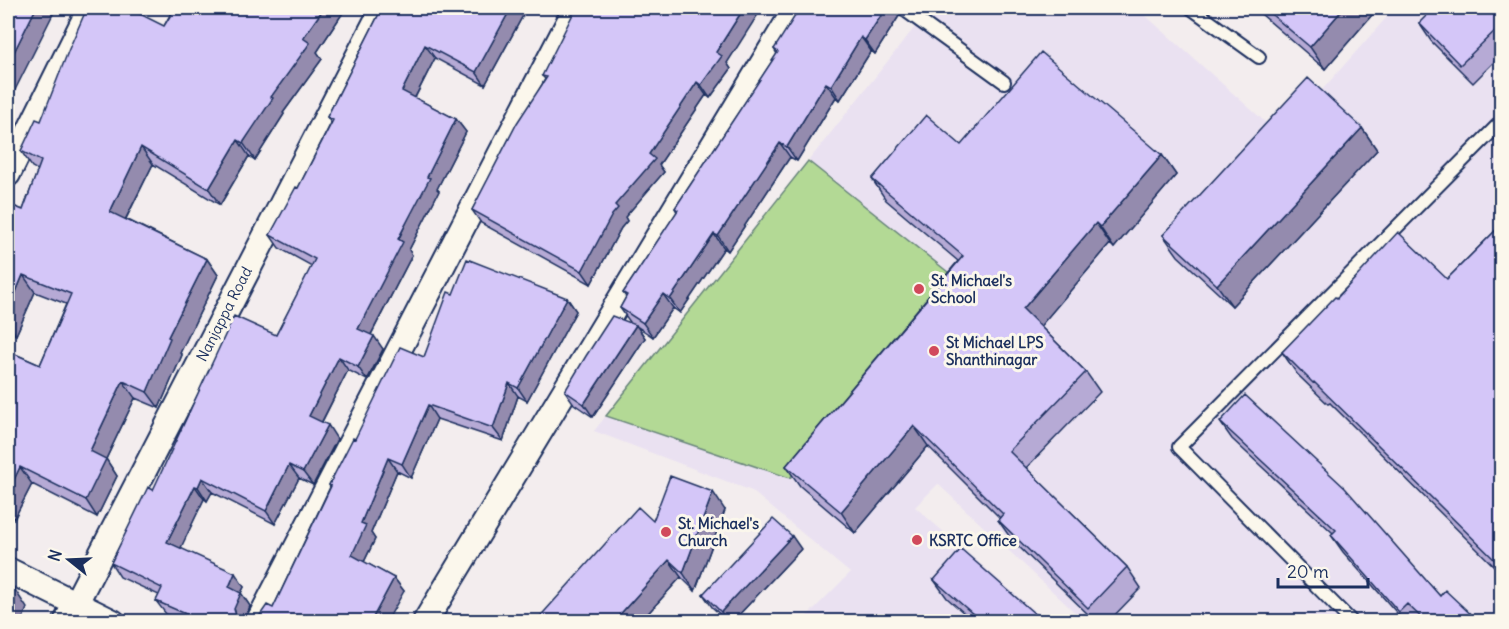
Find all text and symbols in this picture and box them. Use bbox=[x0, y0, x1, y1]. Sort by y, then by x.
street label: Nanjappa Road bbox=[192, 263, 256, 365]
place label: St. Michael's School bbox=[931, 271, 1012, 307]
marker: St. Michael's School bbox=[912, 282, 926, 296]
place label: St Michael LPS Shanthinagar bbox=[946, 333, 1044, 370]
marker: St Michael LPS Shanthinagar bbox=[927, 344, 941, 358]
place label: St. Michael's Church bbox=[678, 514, 759, 550]
marker: St. Michael's Church bbox=[659, 525, 673, 539]
north arrow bbox=[39, 530, 99, 590]
place label: KSRTC Office bbox=[929, 531, 1017, 550]
marker: KSRTC Office bbox=[910, 533, 924, 547]
text: N bbox=[44, 547, 66, 564]
scale bar bbox=[1278, 551, 1368, 589]
text: 20 m bbox=[1287, 560, 1329, 583]

